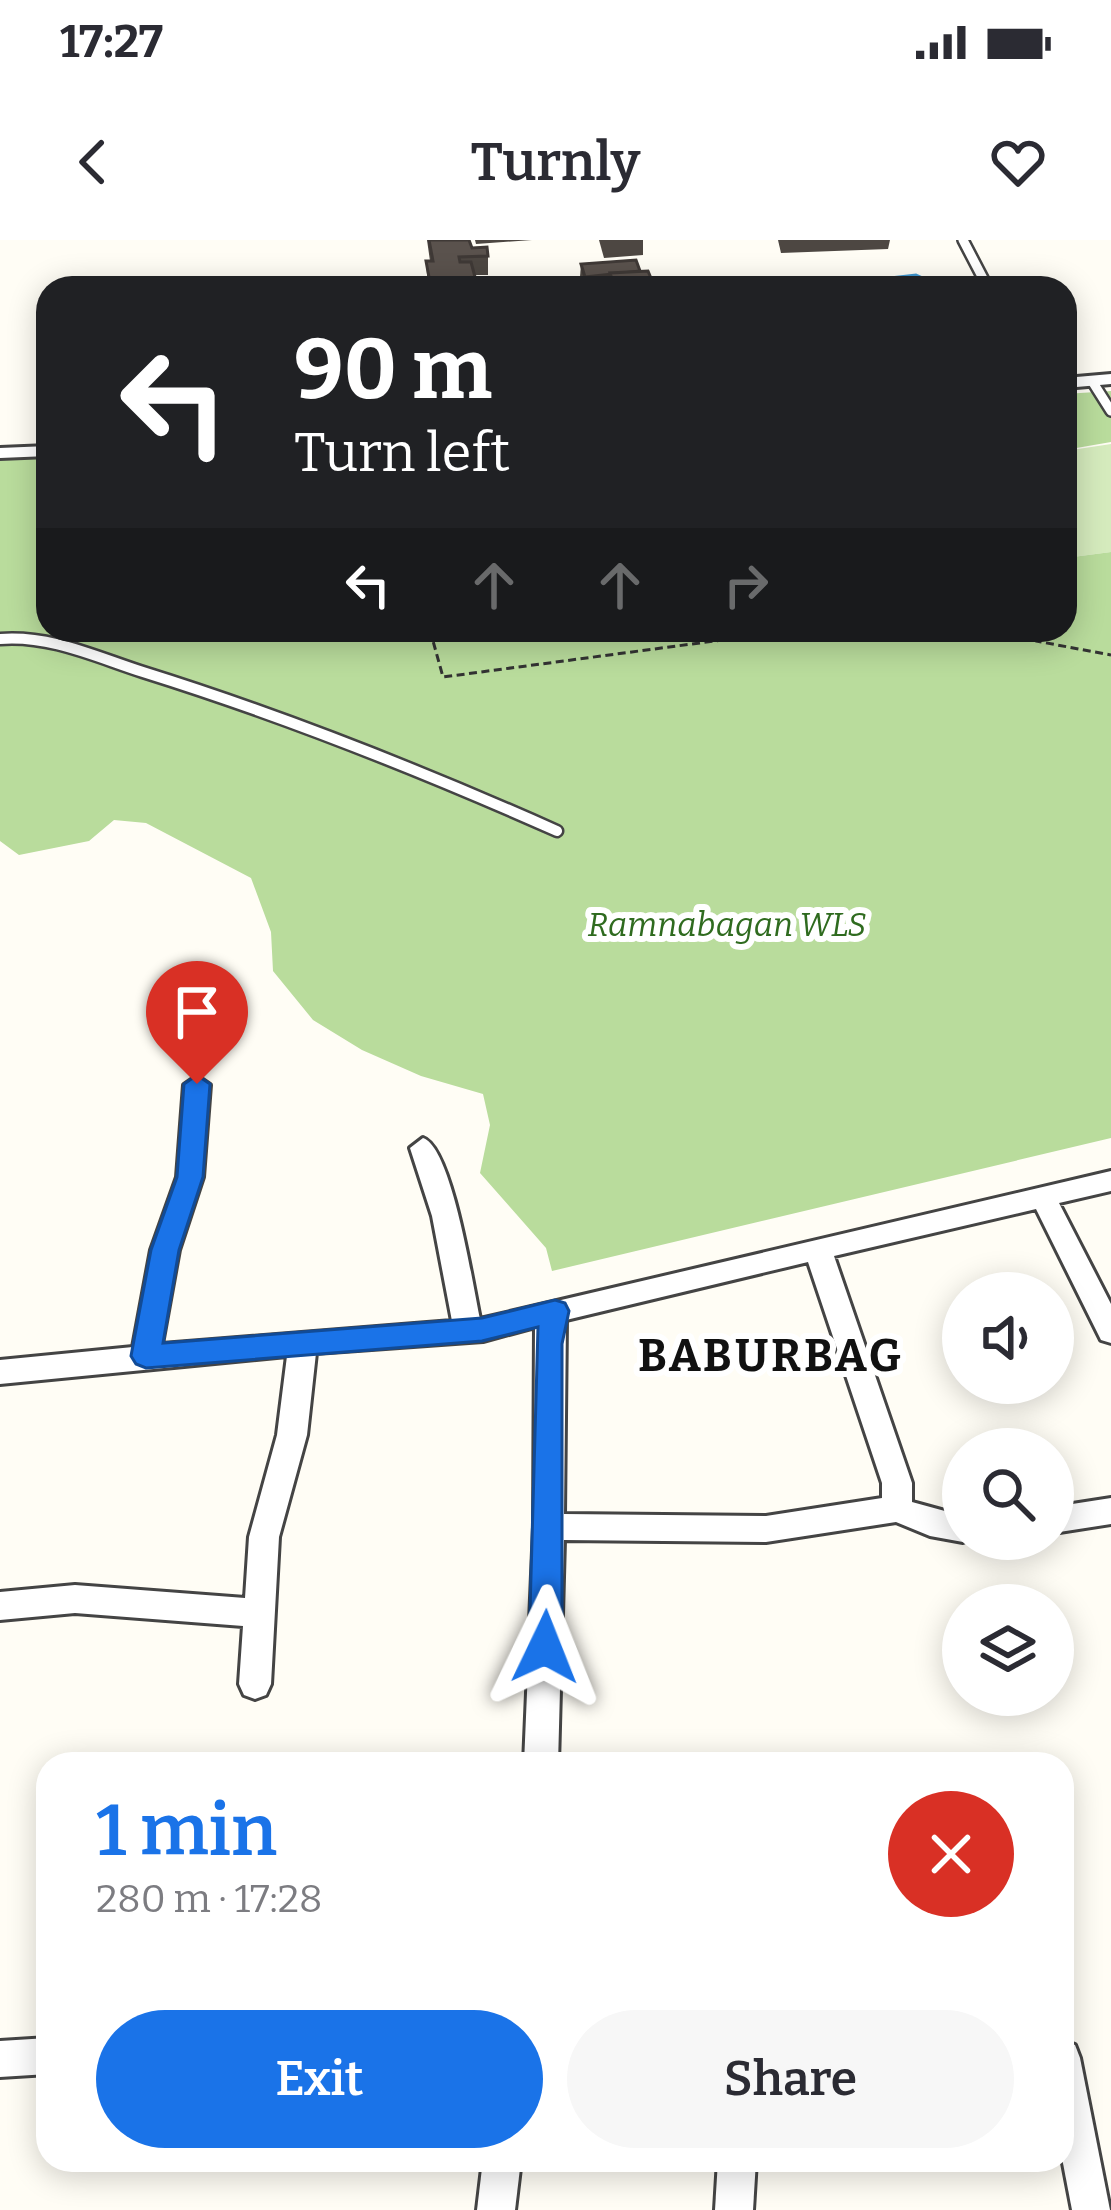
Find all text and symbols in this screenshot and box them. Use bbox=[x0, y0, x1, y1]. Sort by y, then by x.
text: 17:27 bbox=[60, 15, 163, 69]
icon: back bbox=[60, 129, 126, 195]
icon: heart bbox=[985, 129, 1051, 195]
text: Turnly bbox=[471, 130, 640, 194]
text: 90 m bbox=[294, 319, 492, 420]
icon: left bbox=[96, 324, 252, 480]
text: Turn left bbox=[294, 421, 510, 485]
icon: left bbox=[335, 552, 401, 618]
icon: ahead bbox=[461, 552, 527, 618]
icon: ahead bbox=[587, 552, 653, 618]
icon: right bbox=[713, 552, 779, 618]
park label: Ramnabagan WLS bbox=[588, 905, 866, 945]
pin bbox=[146, 961, 248, 1084]
icon: arrive bbox=[164, 979, 230, 1045]
map controls bbox=[942, 1272, 1074, 1716]
button: sound bbox=[942, 1272, 1074, 1404]
district label: BABURBAG bbox=[638, 1329, 904, 1383]
button: search bbox=[942, 1428, 1074, 1560]
position arrow bbox=[482, 1584, 608, 1710]
button: layers bbox=[942, 1584, 1074, 1716]
text: 1 min bbox=[96, 1788, 277, 1874]
button: close bbox=[888, 1791, 1014, 1917]
text: 280 m · 17:28 bbox=[96, 1876, 322, 1922]
button: Exit bbox=[96, 2010, 543, 2148]
button: Share bbox=[567, 2010, 1014, 2148]

